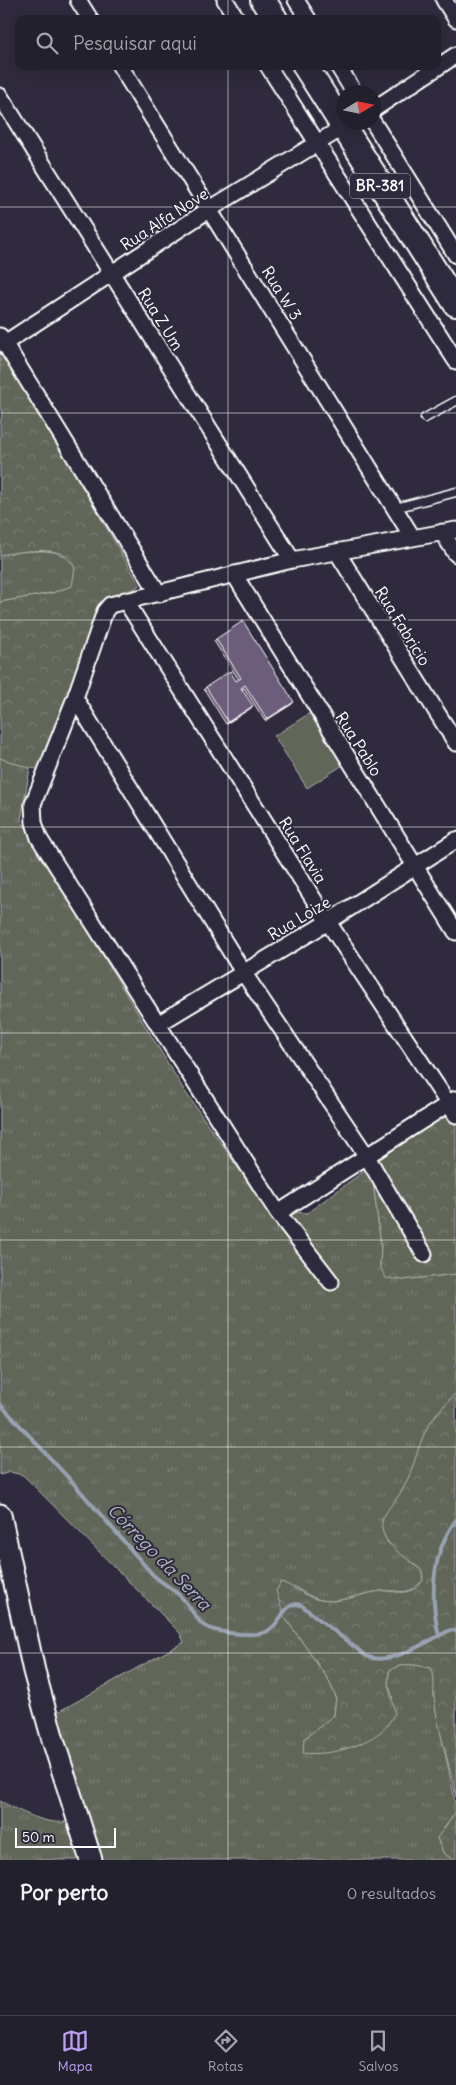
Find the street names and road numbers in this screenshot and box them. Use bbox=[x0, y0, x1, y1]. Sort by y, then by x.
road number: BR-381 bbox=[350, 174, 410, 198]
street label: Rua Alfa Nove bbox=[116, 183, 212, 255]
street label: Rua W 3 bbox=[258, 262, 306, 324]
street label: Rua Z Um bbox=[134, 284, 188, 354]
street label: Rua Fabricio bbox=[371, 583, 435, 669]
street label: Rua Pablo bbox=[331, 708, 387, 780]
street label: Rua Flavia bbox=[275, 813, 331, 887]
street label: Rua Loize bbox=[264, 892, 334, 944]

